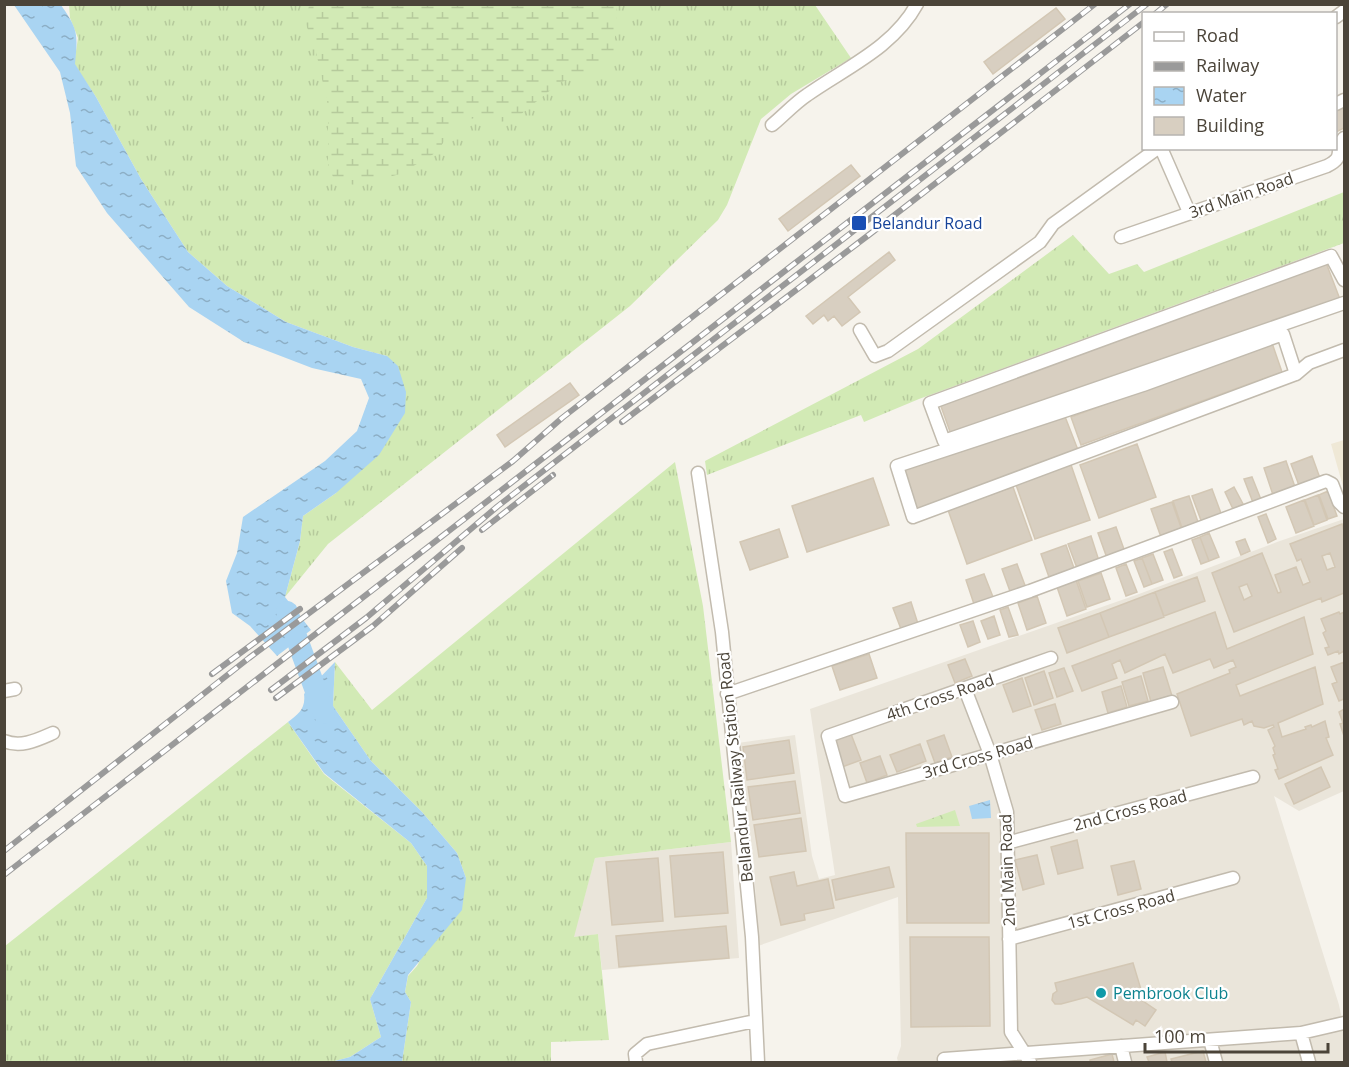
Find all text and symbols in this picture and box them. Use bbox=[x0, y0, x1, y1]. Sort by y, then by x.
legend bbox=[1142, 12, 1337, 150]
text: Road bbox=[1196, 23, 1239, 47]
text: Railway bbox=[1196, 53, 1260, 77]
text: Water bbox=[1196, 83, 1247, 107]
text: Building bbox=[1196, 113, 1264, 137]
street label: 3rd Main Road bbox=[1186, 167, 1296, 223]
place label: Belandur Road bbox=[872, 212, 983, 234]
marker: Belandur Road bbox=[850, 214, 868, 232]
street label: Bellandur Railway Station Road bbox=[712, 651, 758, 883]
street label: 4th Cross Road bbox=[883, 668, 997, 726]
street label: 3rd Cross Road bbox=[920, 731, 1036, 783]
street label: 2nd Cross Road bbox=[1071, 784, 1189, 836]
street label: 2nd Main Road bbox=[994, 813, 1020, 927]
street label: 1st Cross Road bbox=[1065, 884, 1177, 934]
place label: Pembrook Club bbox=[1113, 982, 1228, 1004]
marker: Pembrook Club bbox=[1094, 986, 1108, 1000]
scale bar bbox=[1145, 1016, 1328, 1054]
text: 100 m bbox=[1154, 1024, 1206, 1048]

